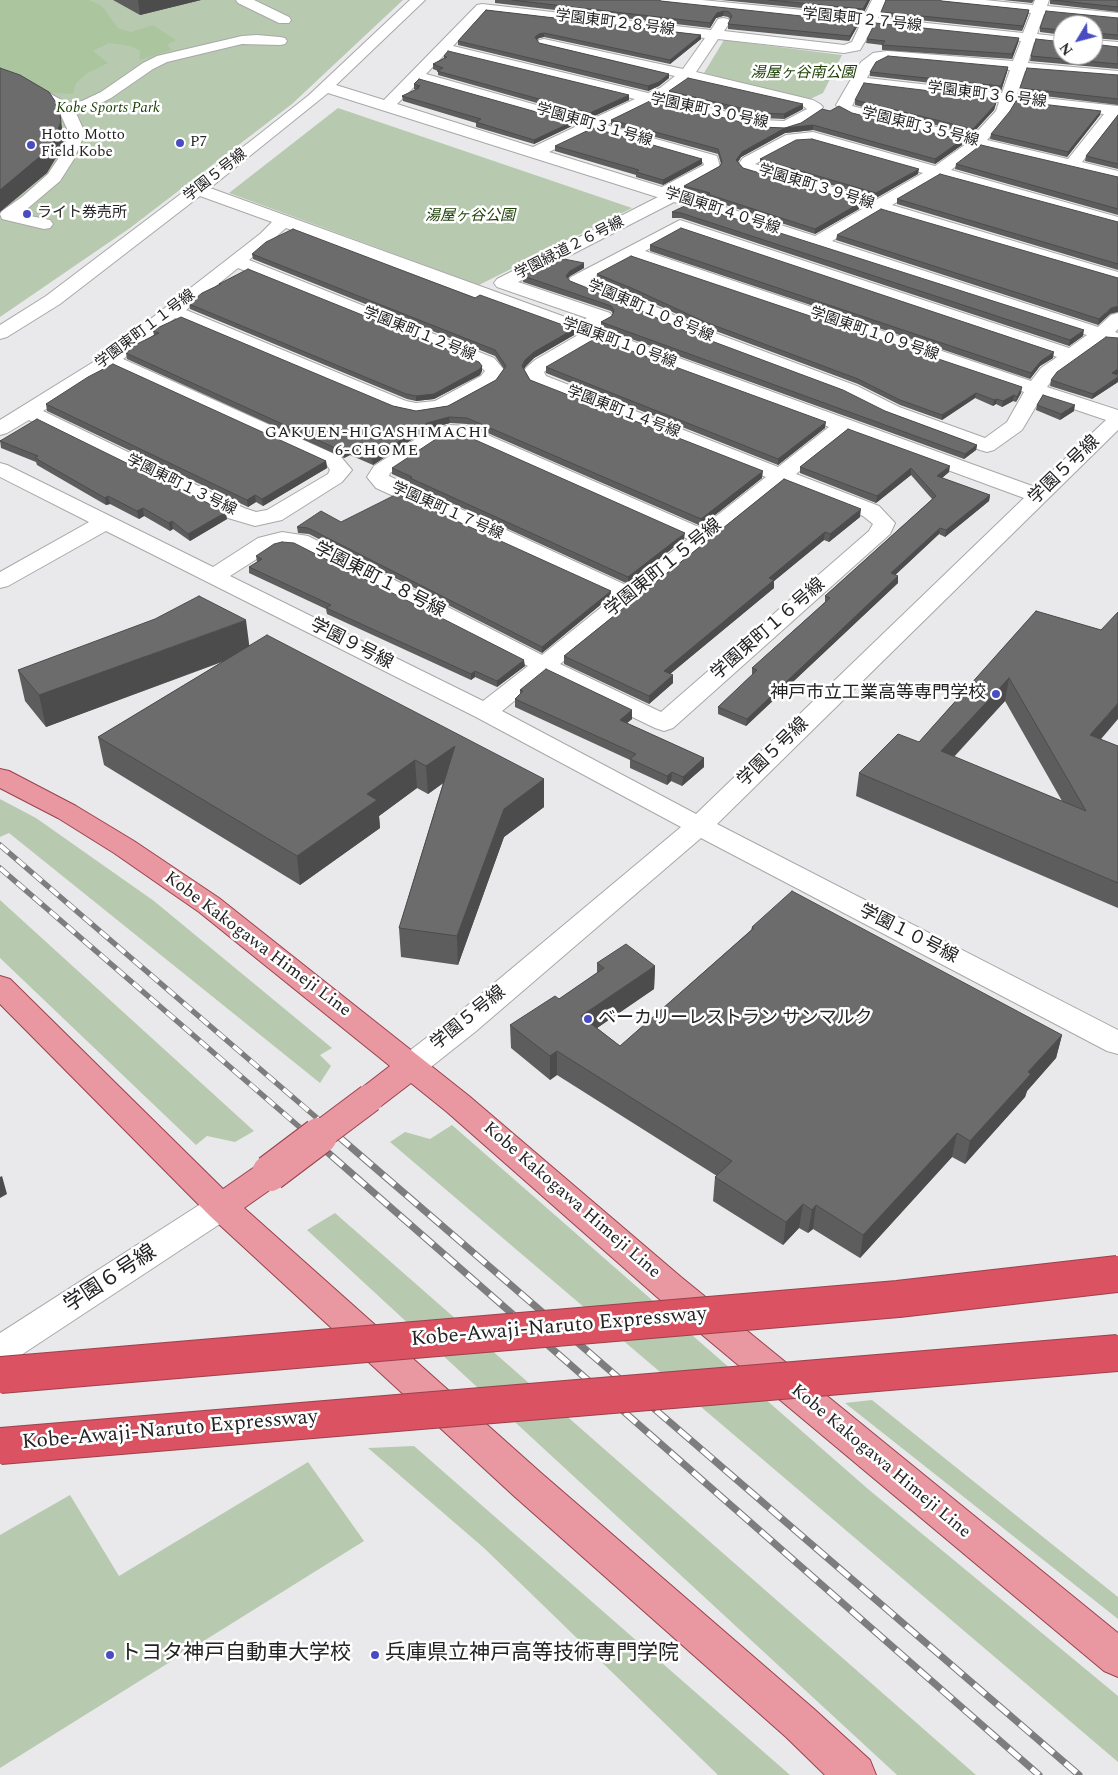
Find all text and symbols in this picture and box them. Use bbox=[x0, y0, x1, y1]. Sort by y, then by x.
street label: 学園東町２７号線 bbox=[801, 6, 923, 36]
street label: 学園東町２８号線 bbox=[554, 8, 676, 40]
north arrow bbox=[1053, 15, 1103, 65]
text: N bbox=[1055, 38, 1078, 60]
park label: 湯屋ヶ谷南公園 bbox=[751, 65, 855, 83]
street label: 学園東町３６号線 bbox=[926, 80, 1048, 112]
street label: 学園東町３０号線 bbox=[648, 91, 770, 133]
park label: Kobe Sports Park bbox=[56, 100, 160, 118]
street label: 学園東町３１号線 bbox=[534, 101, 654, 151]
street label: 学園東町３５号線 bbox=[860, 105, 980, 151]
place label: Hotto Motto Field Kobe bbox=[41, 127, 125, 162]
place label: P7 bbox=[190, 134, 207, 152]
marker: P7 bbox=[174, 137, 186, 149]
marker: Hotto Motto Field Kobe bbox=[25, 139, 37, 151]
street label: 学園５号線 bbox=[181, 146, 251, 206]
street label: 学園東町３９号線 bbox=[756, 162, 876, 214]
street label: 学園東町４０号線 bbox=[662, 185, 782, 239]
place label: ライト券売所 bbox=[37, 205, 127, 223]
marker: ライト券売所 bbox=[21, 208, 33, 220]
park label: 湯屋ヶ谷公園 bbox=[425, 208, 515, 226]
street label: 学園緑道２６号線 bbox=[512, 214, 628, 284]
street label: 学園東町１０８号線 bbox=[584, 277, 716, 347]
street label: 学園東町１１号線 bbox=[93, 287, 199, 373]
street label: 学園東町１２号線 bbox=[360, 304, 478, 366]
street label: 学園東町１０９号線 bbox=[807, 305, 941, 365]
street label: 学園東町１０号線 bbox=[560, 315, 678, 373]
street label: 学園東町１４号線 bbox=[564, 383, 682, 443]
district label: GAKUEN-HIGASHIMACHI 6-CHOME bbox=[262, 424, 492, 462]
street label: 学園５号線 bbox=[1025, 432, 1105, 510]
street label: 学園東町１３号線 bbox=[123, 452, 239, 520]
street label: 学園東町１７号線 bbox=[389, 479, 505, 545]
street label: 学園東町１５号線 bbox=[601, 515, 727, 623]
street label: 学園東町１８号線 bbox=[310, 539, 448, 623]
street label: 学園東町１６号線 bbox=[708, 575, 830, 685]
street label: 学園９号線 bbox=[306, 615, 396, 675]
place label: 神戸市立工業高等専門学校 bbox=[770, 683, 986, 705]
marker: 神戸市立工業高等専門学校 bbox=[990, 688, 1002, 700]
street label: 学園５号線 bbox=[734, 714, 814, 792]
street label: Kobe Kakogawa Himeji Line bbox=[159, 868, 355, 1022]
street label: 学園１０号線 bbox=[855, 901, 961, 969]
street label: 学園５号線 bbox=[427, 982, 511, 1056]
place label: ベーカリーレストラン サンマルク bbox=[598, 1008, 872, 1030]
marker: ベーカリーレストラン サンマルク bbox=[582, 1013, 594, 1025]
street label: Kobe Kakogawa Himeji Line bbox=[478, 1118, 664, 1284]
street label: 学園６号線 bbox=[60, 1241, 162, 1319]
street label: Kobe-Awaji-Naruto Expressway bbox=[410, 1303, 708, 1353]
street label: Kobe Kakogawa Himeji Line bbox=[786, 1380, 974, 1544]
street label: Kobe-Awaji-Naruto Expressway bbox=[21, 1406, 319, 1456]
place label: トヨタ神戸自動車大学校 bbox=[120, 1642, 351, 1668]
place label: 兵庫県立神戸高等技術専門学院 bbox=[385, 1642, 679, 1668]
marker: トヨタ神戸自動車大学校 bbox=[104, 1649, 116, 1661]
marker: 兵庫県立神戸高等技術専門学院 bbox=[369, 1649, 381, 1661]

